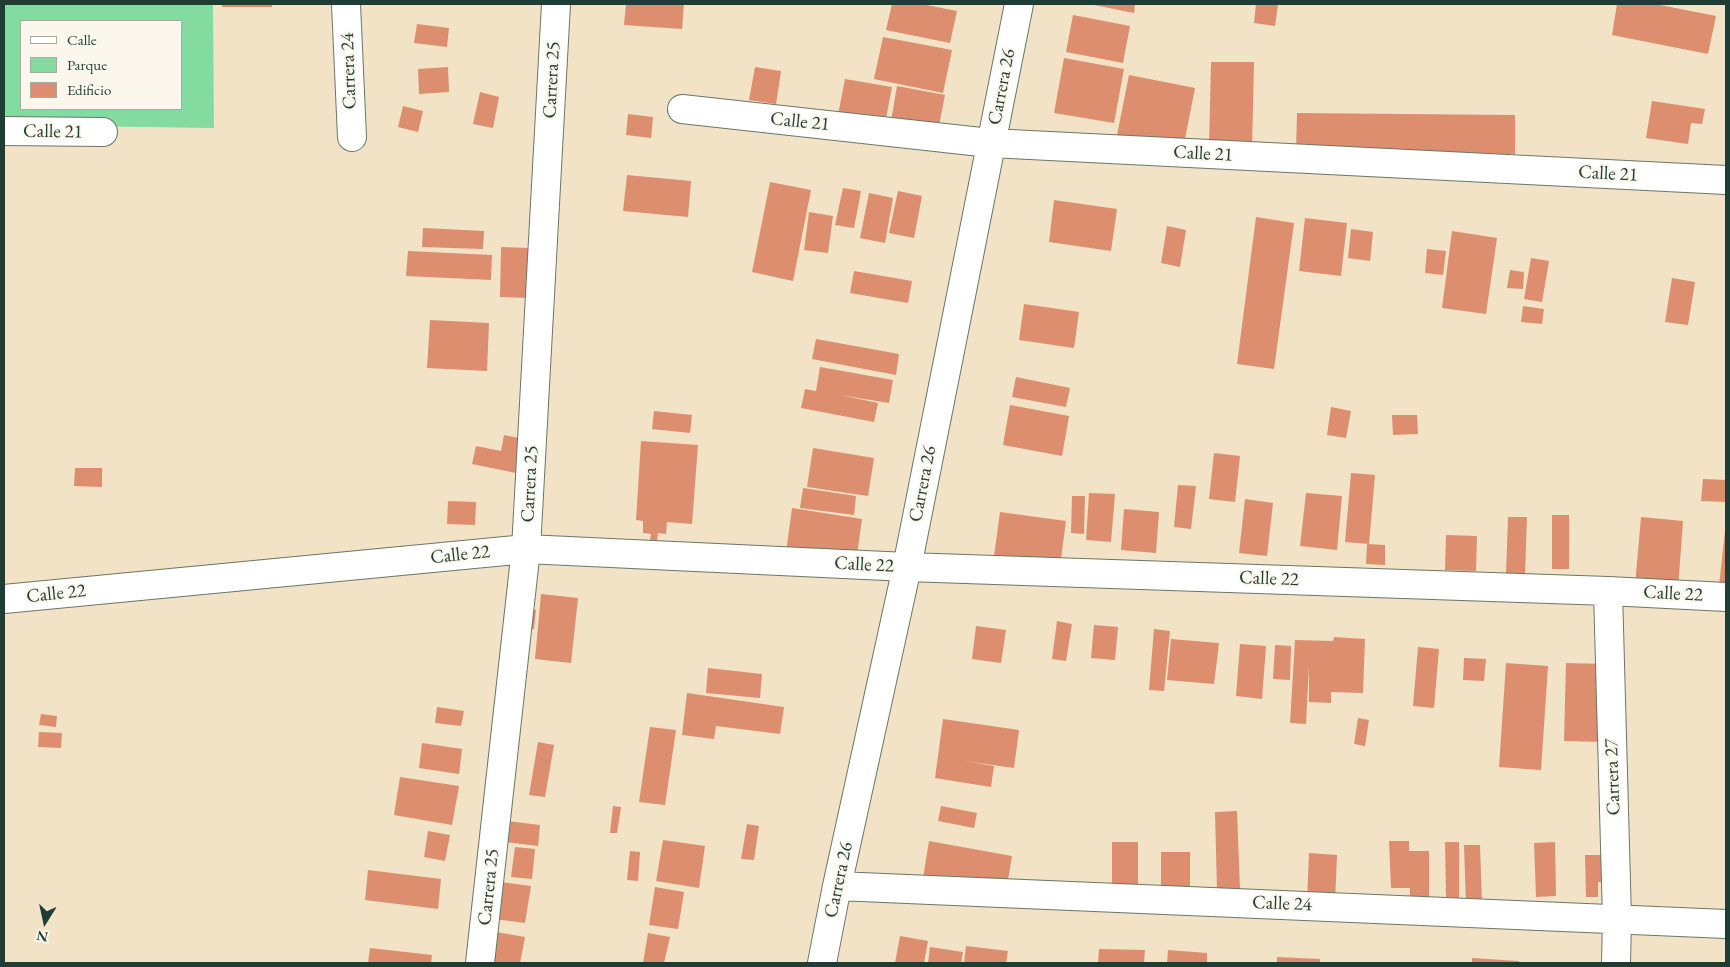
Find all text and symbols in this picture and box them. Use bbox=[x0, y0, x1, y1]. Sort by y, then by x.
legend bbox=[20, 20, 182, 110]
text: Calle bbox=[67, 30, 97, 49]
street label: Carrera 24 bbox=[336, 32, 362, 110]
street label: Carrera 25 bbox=[539, 41, 565, 119]
street label: Carrera 26 bbox=[983, 47, 1021, 127]
text: Parque bbox=[67, 55, 107, 74]
text: Edificio bbox=[67, 80, 111, 99]
street label: Calle 21 bbox=[769, 108, 831, 136]
street label: Calle 21 bbox=[23, 120, 83, 144]
street label: Calle 21 bbox=[1173, 141, 1233, 167]
street label: Calle 21 bbox=[1578, 161, 1638, 187]
street label: Carrera 26 bbox=[904, 444, 942, 524]
street label: Carrera 25 bbox=[517, 445, 543, 523]
street label: Calle 22 bbox=[429, 541, 491, 569]
street label: Calle 22 bbox=[834, 552, 894, 578]
street label: Calle 22 bbox=[1239, 567, 1299, 591]
street label: Calle 22 bbox=[25, 580, 87, 608]
street label: Calle 22 bbox=[1643, 581, 1703, 607]
street label: Carrera 27 bbox=[1600, 738, 1626, 816]
street label: Carrera 26 bbox=[820, 840, 858, 920]
street label: Carrera 25 bbox=[474, 847, 504, 927]
street label: Calle 24 bbox=[1252, 892, 1312, 916]
north arrow bbox=[20, 897, 70, 947]
text: N bbox=[35, 927, 50, 947]

